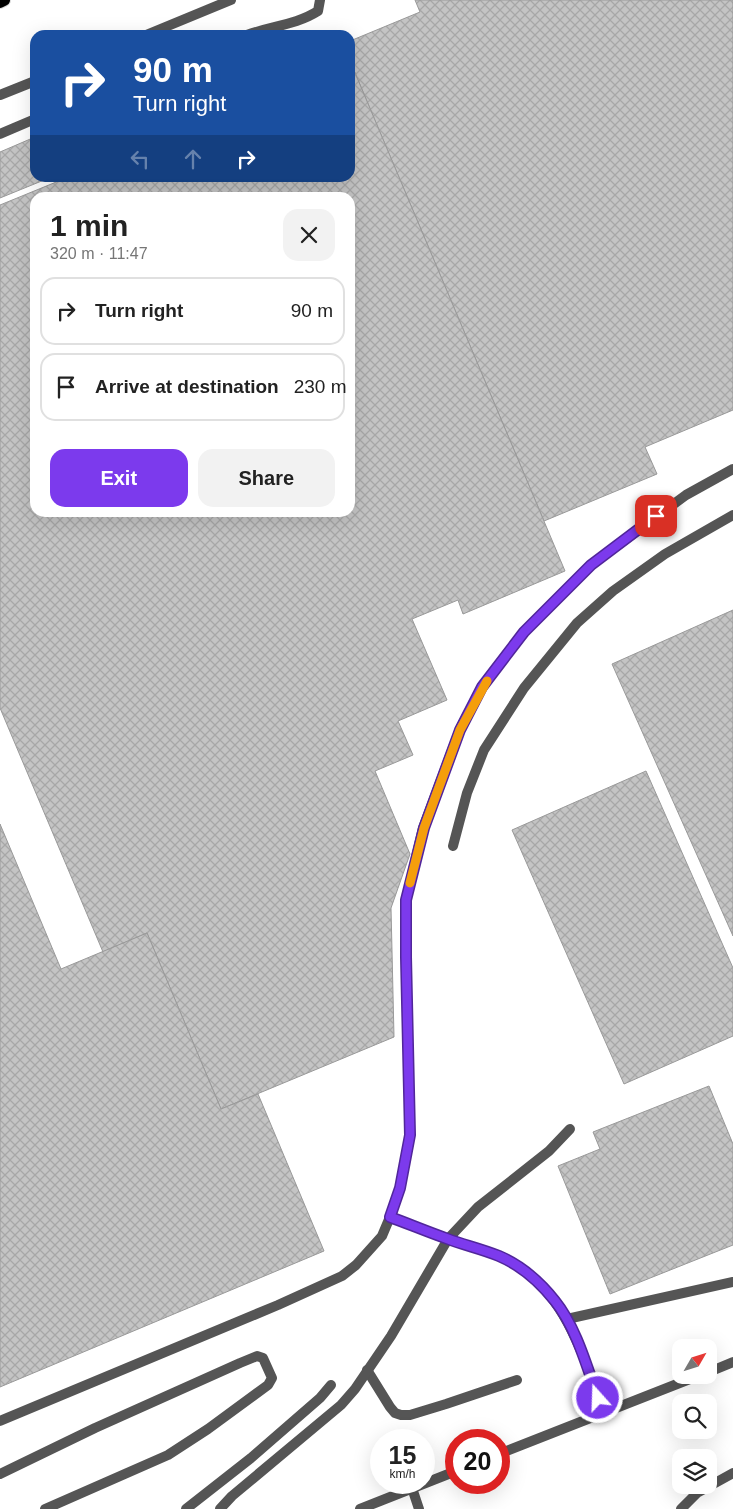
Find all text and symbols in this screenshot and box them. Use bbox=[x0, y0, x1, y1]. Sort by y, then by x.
icon: right bbox=[50, 50, 115, 115]
text: 90 m bbox=[133, 50, 213, 89]
text: Turn right bbox=[133, 91, 226, 116]
icon: left bbox=[126, 145, 154, 173]
icon: ahead bbox=[179, 145, 207, 173]
icon: right bbox=[232, 145, 260, 173]
text: 1 min bbox=[50, 209, 128, 242]
button: close bbox=[283, 209, 335, 261]
text: 320 m · 11:47 bbox=[50, 245, 148, 262]
icon: right bbox=[52, 297, 80, 325]
text: Turn right bbox=[95, 300, 183, 321]
text: 90 m bbox=[291, 300, 333, 321]
icon: arrive bbox=[52, 373, 80, 401]
text: Arrive at destination bbox=[95, 376, 279, 397]
text: 230 m bbox=[294, 376, 347, 397]
button: Exit bbox=[50, 449, 188, 507]
button: Share bbox=[198, 449, 335, 507]
pin bbox=[635, 495, 677, 537]
icon: arrive bbox=[642, 502, 670, 530]
north arrow bbox=[672, 1339, 718, 1384]
map controls bbox=[672, 1339, 717, 1494]
position arrow bbox=[571, 1371, 623, 1423]
button: search bbox=[672, 1394, 717, 1439]
speed limit sign: 20 bbox=[445, 1429, 510, 1494]
text: 15 bbox=[389, 1441, 416, 1469]
button: layers bbox=[672, 1449, 717, 1494]
text: km/h bbox=[389, 1467, 416, 1481]

